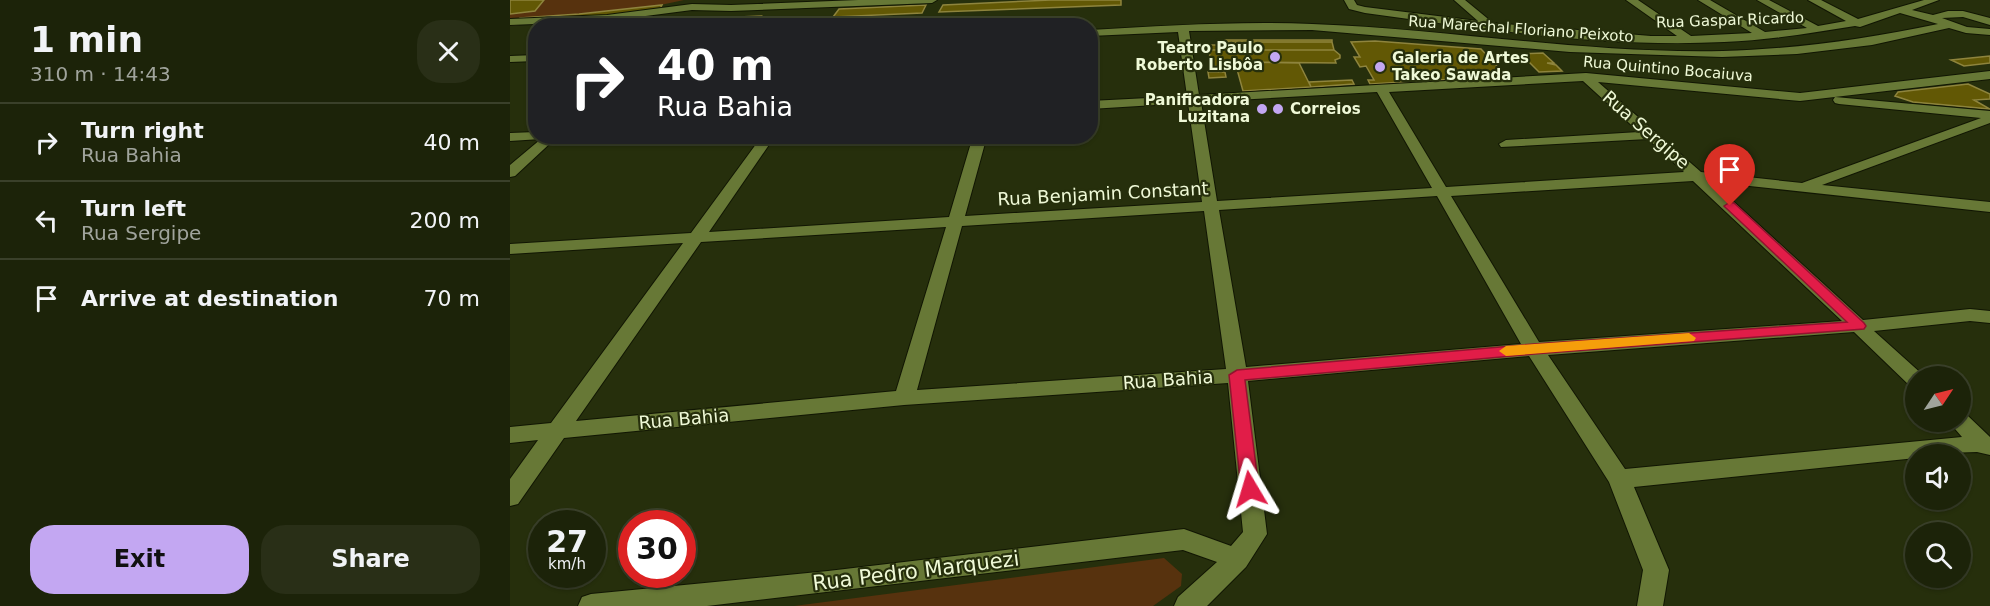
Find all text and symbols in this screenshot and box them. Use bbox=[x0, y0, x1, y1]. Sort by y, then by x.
street label: Rua Gaspar Ricardo bbox=[1656, 8, 1804, 32]
street label: Rua Marechal Floriano Peixoto bbox=[1408, 12, 1634, 46]
text: 1 min bbox=[30, 19, 143, 60]
button: close bbox=[417, 20, 480, 83]
place label: Teatro Paulo Roberto Lisbôa bbox=[1135, 39, 1263, 74]
text: 40 m bbox=[657, 41, 774, 90]
icon: right bbox=[558, 42, 636, 120]
place label: Galeria de Artes Takeo Sawada bbox=[1392, 49, 1529, 84]
marker: Teatro Paulo Roberto Lisbôa bbox=[1268, 50, 1282, 64]
street label: Rua Quintino Bocaiuva bbox=[1582, 53, 1754, 85]
marker: Galeria de Artes Takeo Sawada bbox=[1373, 60, 1387, 74]
text: 310 m · 14:43 bbox=[30, 62, 171, 86]
street label: Rua Sergipe bbox=[1599, 86, 1694, 173]
text: Rua Bahia bbox=[657, 91, 793, 122]
place label: Panificadora Luzitana bbox=[1145, 91, 1250, 126]
place label: Correios bbox=[1290, 100, 1361, 118]
marker: Panificadora Luzitana bbox=[1255, 102, 1269, 116]
marker: Correios bbox=[1271, 102, 1285, 116]
text: Turn right bbox=[81, 118, 204, 143]
icon: right bbox=[30, 126, 63, 159]
text: 40 m bbox=[424, 130, 480, 155]
text: Rua Bahia bbox=[81, 143, 182, 167]
pin bbox=[1704, 144, 1755, 206]
icon: arrive bbox=[1713, 153, 1746, 186]
street label: Rua Benjamin Constant bbox=[997, 177, 1209, 210]
text: Turn left bbox=[81, 196, 186, 221]
icon: left bbox=[30, 204, 63, 237]
text: 200 m bbox=[410, 208, 480, 233]
text: Rua Sergipe bbox=[81, 221, 201, 245]
icon: arrive bbox=[30, 282, 63, 315]
text: Arrive at destination bbox=[81, 286, 338, 311]
text: 70 m bbox=[424, 286, 480, 311]
street label: Rua Bahia bbox=[1122, 366, 1214, 393]
north arrow bbox=[1905, 366, 1971, 432]
map controls bbox=[1905, 366, 1971, 588]
street label: Rua Bahia bbox=[638, 404, 730, 433]
button: sound bbox=[1905, 444, 1971, 510]
position arrow bbox=[1218, 457, 1282, 521]
speed limit sign: 30 bbox=[618, 510, 696, 588]
button: search bbox=[1905, 522, 1971, 588]
text: 27 bbox=[546, 524, 588, 559]
button: Exit bbox=[30, 525, 249, 594]
button: Share bbox=[261, 525, 480, 594]
street label: Rua Pedro Marquezi bbox=[811, 546, 1021, 596]
text: km/h bbox=[548, 555, 586, 573]

